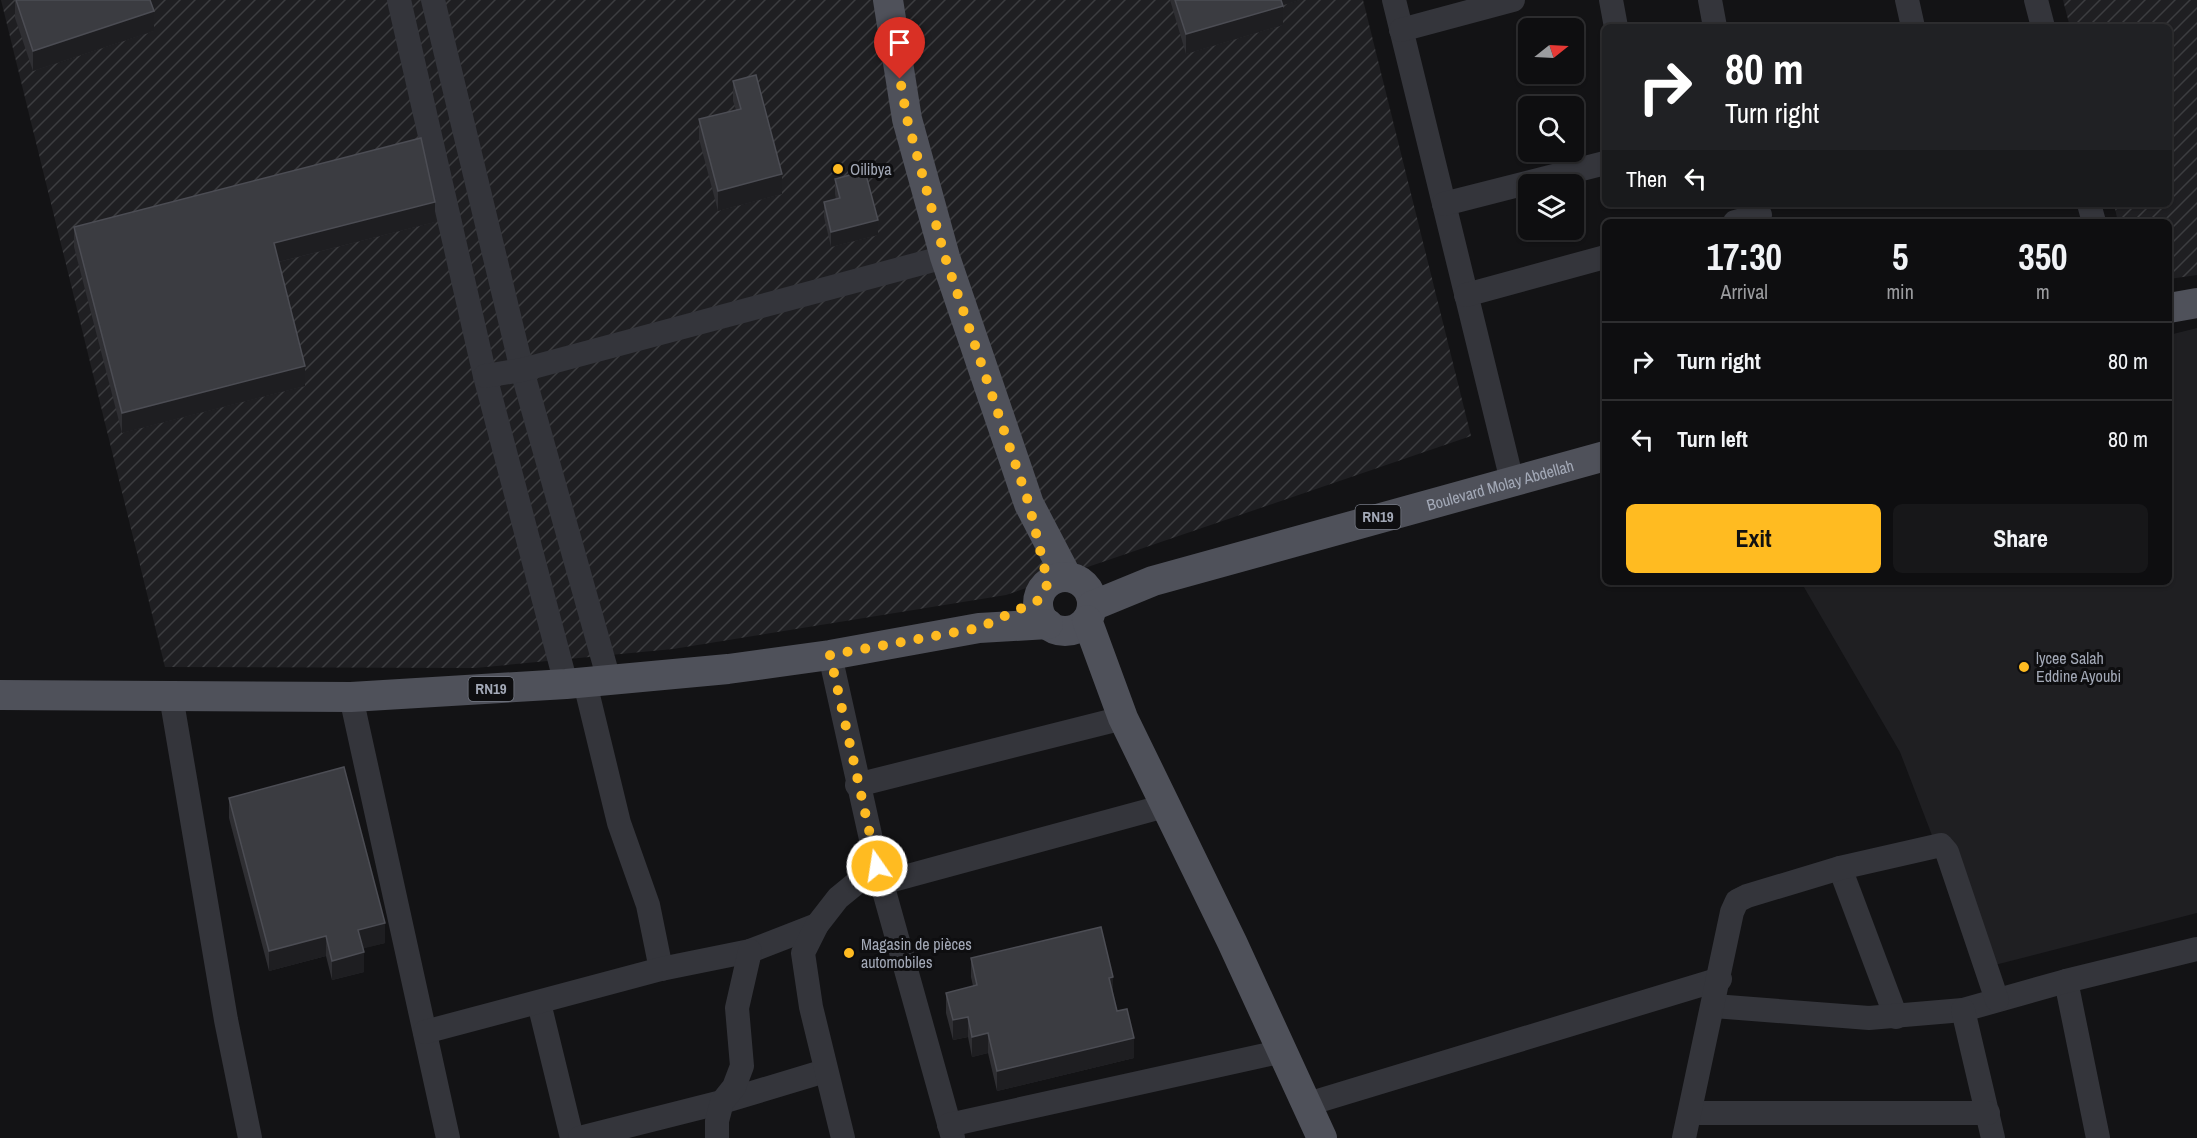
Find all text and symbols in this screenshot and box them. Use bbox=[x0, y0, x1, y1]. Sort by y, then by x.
pin bbox=[874, 17, 925, 79]
north arrow bbox=[1518, 18, 1584, 84]
map controls bbox=[1518, 18, 1584, 240]
icon: arrive bbox=[883, 26, 916, 59]
text: 80 m bbox=[1725, 41, 1804, 97]
icon: right bbox=[1626, 48, 1704, 126]
text: Turn right bbox=[1725, 95, 1819, 131]
button: search bbox=[1518, 96, 1584, 162]
place label: Oilibya bbox=[850, 158, 892, 180]
marker: Oilibya bbox=[831, 162, 845, 176]
icon: left bbox=[1679, 162, 1712, 195]
text: Then bbox=[1626, 164, 1667, 194]
button: layers bbox=[1518, 174, 1584, 240]
text: 17:30 bbox=[1706, 233, 1782, 281]
text: 5 bbox=[1892, 233, 1908, 281]
text: 350 bbox=[2018, 233, 2068, 281]
text: Arrival bbox=[1721, 278, 1768, 305]
text: min bbox=[1886, 278, 1914, 305]
text: m bbox=[2036, 278, 2050, 305]
icon: right bbox=[1626, 345, 1659, 378]
text: Turn right bbox=[1677, 346, 1761, 376]
text: 80 m bbox=[2108, 346, 2148, 376]
icon: left bbox=[1626, 423, 1659, 456]
text: Turn left bbox=[1677, 424, 1748, 454]
text: 80 m bbox=[2108, 424, 2148, 454]
street label: Boulevard Molay Abdellah bbox=[1424, 454, 1576, 516]
button: Exit bbox=[1626, 504, 1881, 573]
button: Share bbox=[1893, 504, 2148, 573]
road number: RN19 bbox=[1356, 505, 1400, 529]
place label: lycee Salah Eddine Ayoubi bbox=[2036, 647, 2121, 687]
marker: lycee Salah Eddine Ayoubi bbox=[2017, 660, 2031, 674]
road number: RN19 bbox=[468, 677, 514, 701]
position arrow bbox=[845, 834, 909, 898]
place label: Magasin de pièces automobiles bbox=[861, 933, 972, 973]
marker: Magasin de pièces automobiles bbox=[842, 946, 856, 960]

